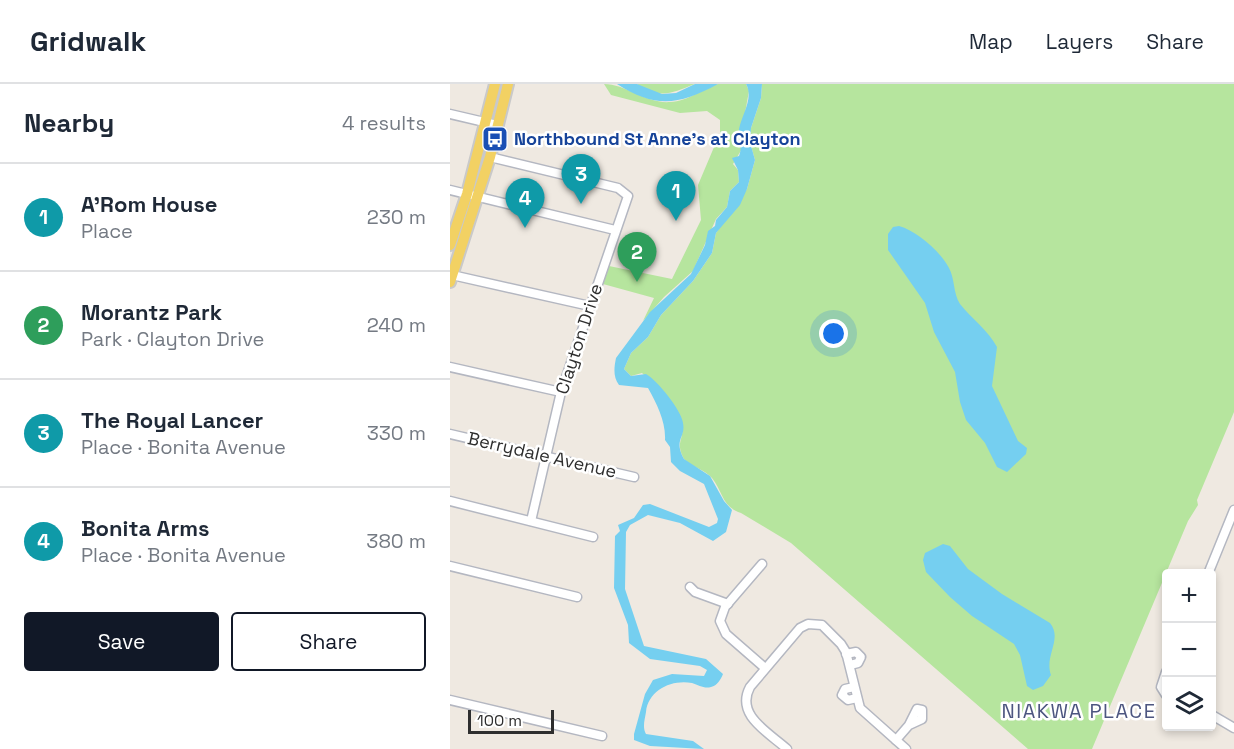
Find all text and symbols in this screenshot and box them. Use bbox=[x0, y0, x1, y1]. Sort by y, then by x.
text: Gridwalk bbox=[30, 23, 146, 59]
text: Map bbox=[969, 28, 1013, 55]
text: Layers bbox=[1046, 28, 1113, 55]
text: Share bbox=[1146, 28, 1204, 55]
text: Nearby bbox=[24, 106, 114, 140]
text: 4 results bbox=[342, 110, 426, 136]
bus stop icon: Northbound St Anne's at Clayton bbox=[480, 124, 510, 154]
place label: Northbound St Anne's at Clayton bbox=[514, 127, 801, 150]
pin: 3 bbox=[562, 154, 600, 204]
pin: 1 bbox=[656, 172, 696, 221]
pin: 4 bbox=[506, 178, 544, 228]
text: A'Rom House bbox=[81, 190, 217, 218]
text: 1 bbox=[39, 204, 48, 230]
text: 230 m bbox=[367, 204, 426, 230]
text: Place bbox=[81, 218, 133, 244]
pin: 2 bbox=[618, 232, 657, 282]
street label: Clayton Drive bbox=[550, 281, 607, 397]
text: Morantz Park bbox=[81, 298, 222, 326]
text: 2 bbox=[38, 312, 49, 338]
text: 240 m bbox=[367, 312, 426, 338]
your location bbox=[819, 319, 848, 348]
text: Park · Clayton Drive bbox=[81, 326, 264, 352]
text: The Royal Lancer bbox=[81, 406, 263, 434]
text: 3 bbox=[37, 420, 50, 446]
text: 330 m bbox=[367, 420, 426, 446]
street label: Berrydale Avenue bbox=[465, 426, 619, 483]
text: Place · Bonita Avenue bbox=[81, 434, 286, 460]
text: Bonita Arms bbox=[81, 514, 210, 542]
text: 4 bbox=[37, 528, 50, 554]
text: 380 m bbox=[366, 528, 426, 554]
text: Place · Bonita Avenue bbox=[81, 542, 286, 568]
map controls bbox=[1162, 569, 1216, 731]
button: + bbox=[1162, 569, 1216, 623]
button: Save bbox=[24, 612, 219, 671]
button: Share bbox=[231, 612, 426, 671]
button: − bbox=[1162, 623, 1216, 677]
button: layers bbox=[1162, 677, 1216, 731]
district label: NIAKWA PLACE bbox=[1002, 698, 1156, 724]
scale bar bbox=[468, 707, 554, 734]
text: 100 m bbox=[477, 710, 522, 731]

